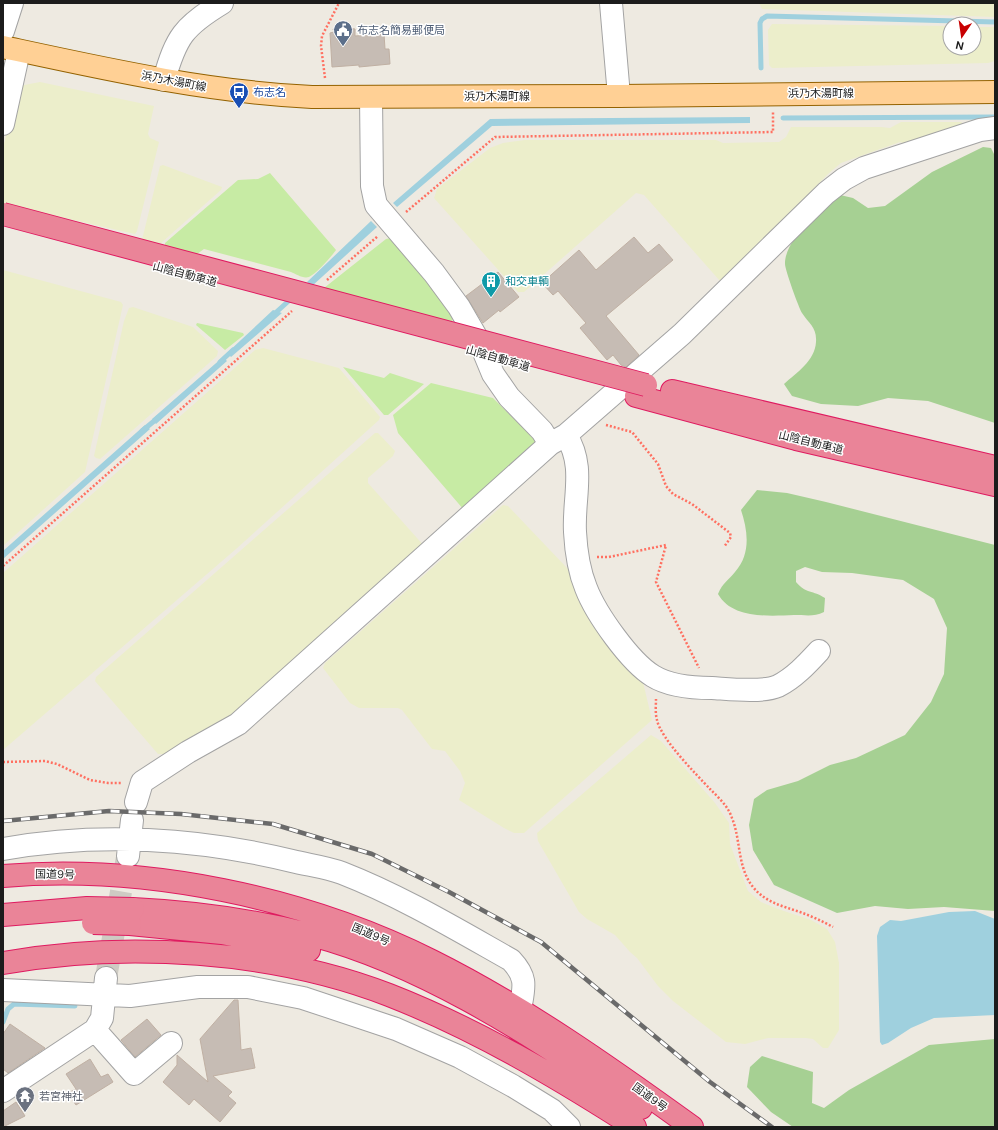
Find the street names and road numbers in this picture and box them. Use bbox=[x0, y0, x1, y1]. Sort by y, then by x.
street label: 浜乃木湯町線 bbox=[140, 68, 208, 94]
street label: 浜乃木湯町線 bbox=[788, 86, 854, 100]
street label: 浜乃木湯町線 bbox=[464, 89, 530, 103]
street label: 山陰自動車道 bbox=[151, 259, 219, 289]
street label: 山陰自動車道 bbox=[464, 342, 532, 374]
street label: 山陰自動車道 bbox=[777, 427, 845, 457]
street label: 国道9号 bbox=[35, 867, 75, 881]
street label: 国道9号 bbox=[350, 920, 392, 948]
street label: 国道9号 bbox=[630, 1080, 670, 1114]

